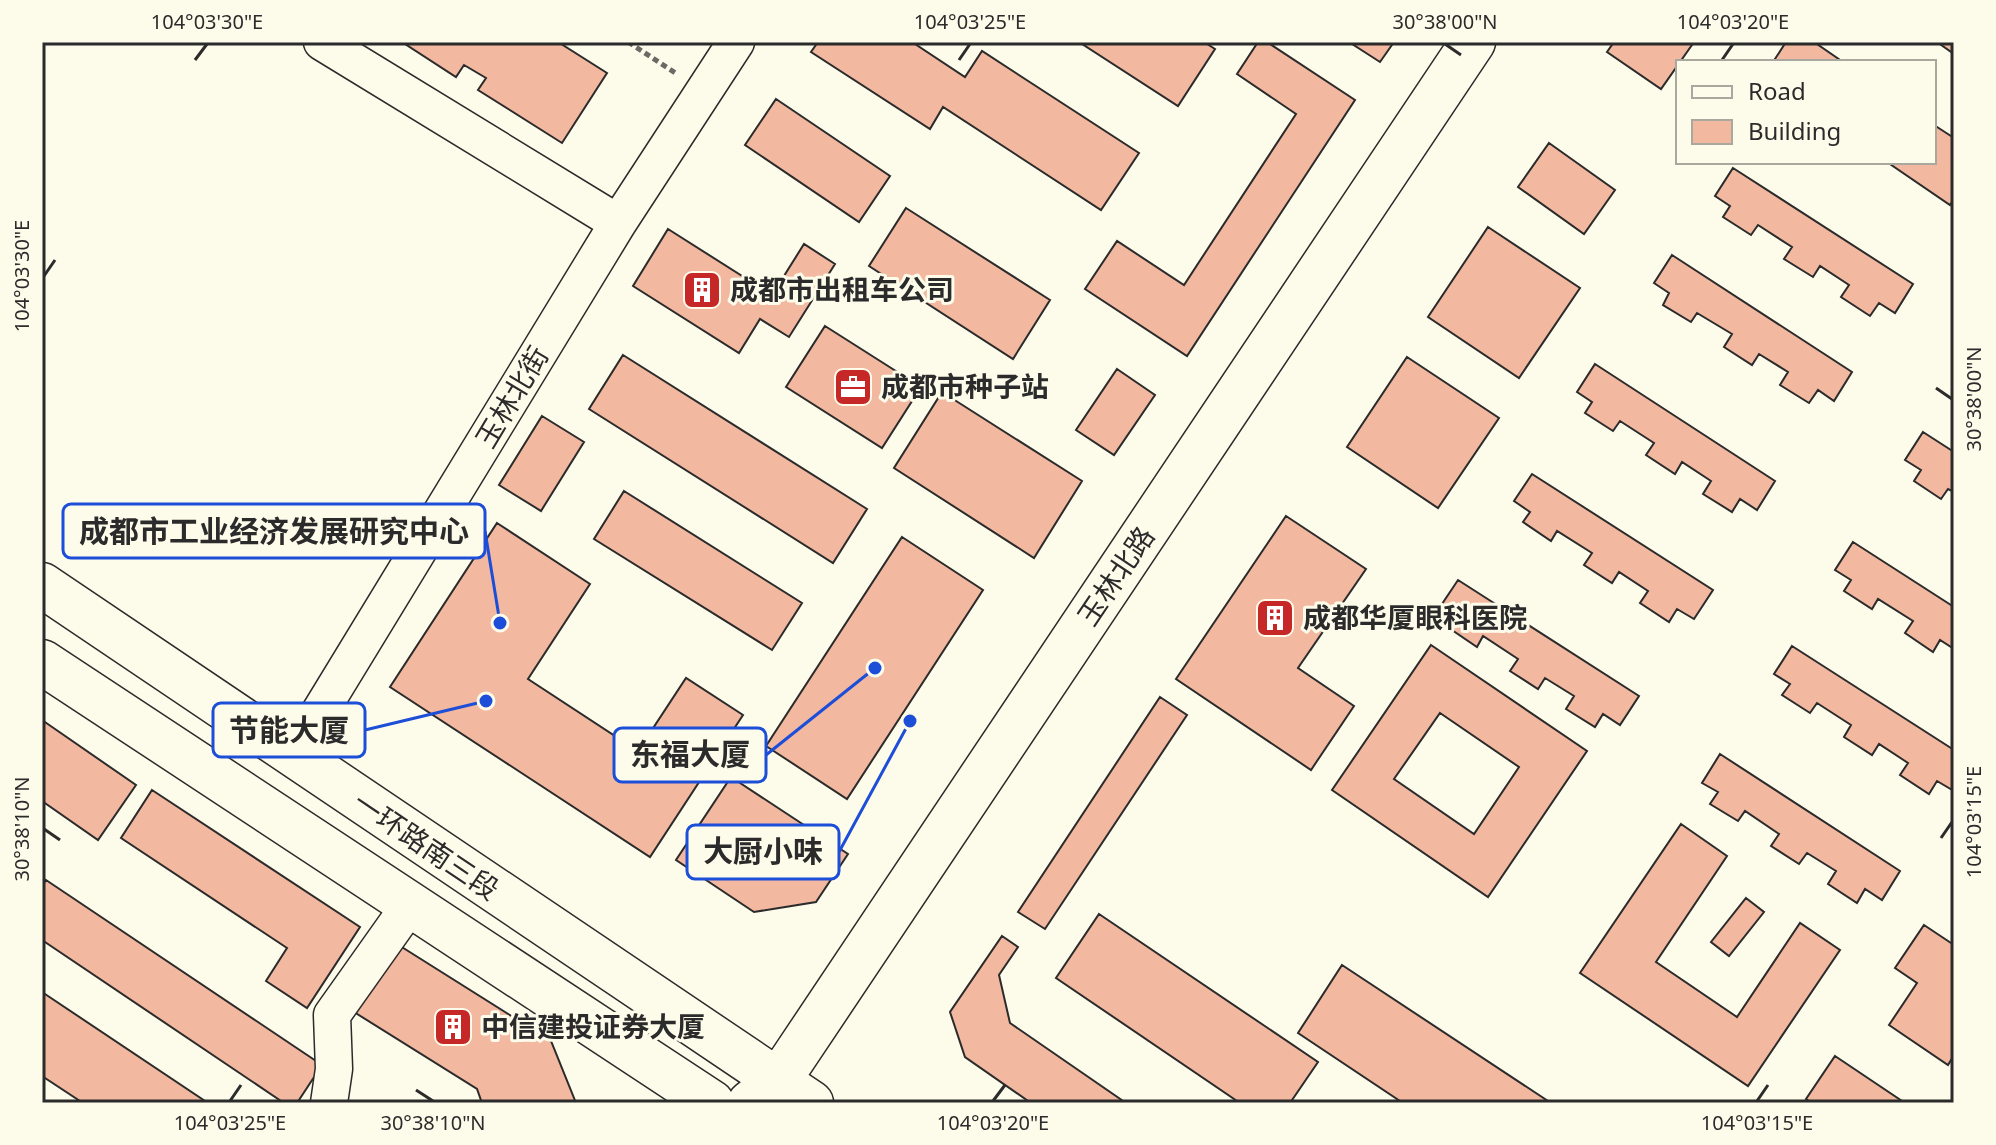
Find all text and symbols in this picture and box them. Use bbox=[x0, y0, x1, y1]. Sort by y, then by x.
text: 104°03'30"E bbox=[151, 8, 263, 35]
text: 104°03'25"E bbox=[914, 8, 1026, 35]
text: 30°38'00"N bbox=[1392, 8, 1498, 35]
text: 104°03'20"E bbox=[1677, 8, 1789, 35]
legend bbox=[1676, 60, 1936, 164]
text: Road bbox=[1748, 74, 1806, 107]
text: Building bbox=[1748, 114, 1841, 147]
text: 104°03'30"E bbox=[8, 220, 35, 332]
building icon: 成都市出租车公司 bbox=[681, 269, 723, 311]
place label: 成都市出租车公司 bbox=[730, 270, 954, 308]
street label: 玉林北街 bbox=[466, 339, 556, 454]
text: 30°38'00"N bbox=[1960, 346, 1987, 452]
office icon: 成都市种子站 bbox=[832, 366, 874, 408]
place label: 成都市种子站 bbox=[881, 367, 1049, 405]
callout: 成都市工业经济发展研究中心 bbox=[63, 504, 485, 558]
text: 成都市工业经济发展研究中心 bbox=[79, 510, 469, 551]
street label: 玉林北路 bbox=[1068, 518, 1162, 632]
building icon: 成都华厦眼科医院 bbox=[1254, 597, 1296, 639]
place label: 成都华厦眼科医院 bbox=[1303, 598, 1527, 636]
callout: 节能大厦 bbox=[213, 703, 365, 757]
text: 节能大厦 bbox=[229, 709, 349, 750]
callout: 东福大厦 bbox=[614, 728, 766, 782]
text: 东福大厦 bbox=[630, 733, 750, 774]
text: 104°03'15"E bbox=[1960, 766, 1987, 878]
text: 30°38'10"N bbox=[8, 776, 35, 882]
street label: 一环路南三段 bbox=[346, 782, 507, 908]
callout: 大厨小味 bbox=[687, 825, 839, 879]
text: 大厨小味 bbox=[703, 830, 823, 871]
building icon: 中信建投证券大厦 bbox=[432, 1006, 474, 1048]
place label: 中信建投证券大厦 bbox=[481, 1007, 705, 1045]
text: 104°03'25"E bbox=[174, 1109, 286, 1136]
text: 30°38'10"N bbox=[380, 1109, 486, 1136]
text: 104°03'20"E bbox=[937, 1109, 1049, 1136]
text: 104°03'15"E bbox=[1701, 1109, 1813, 1136]

